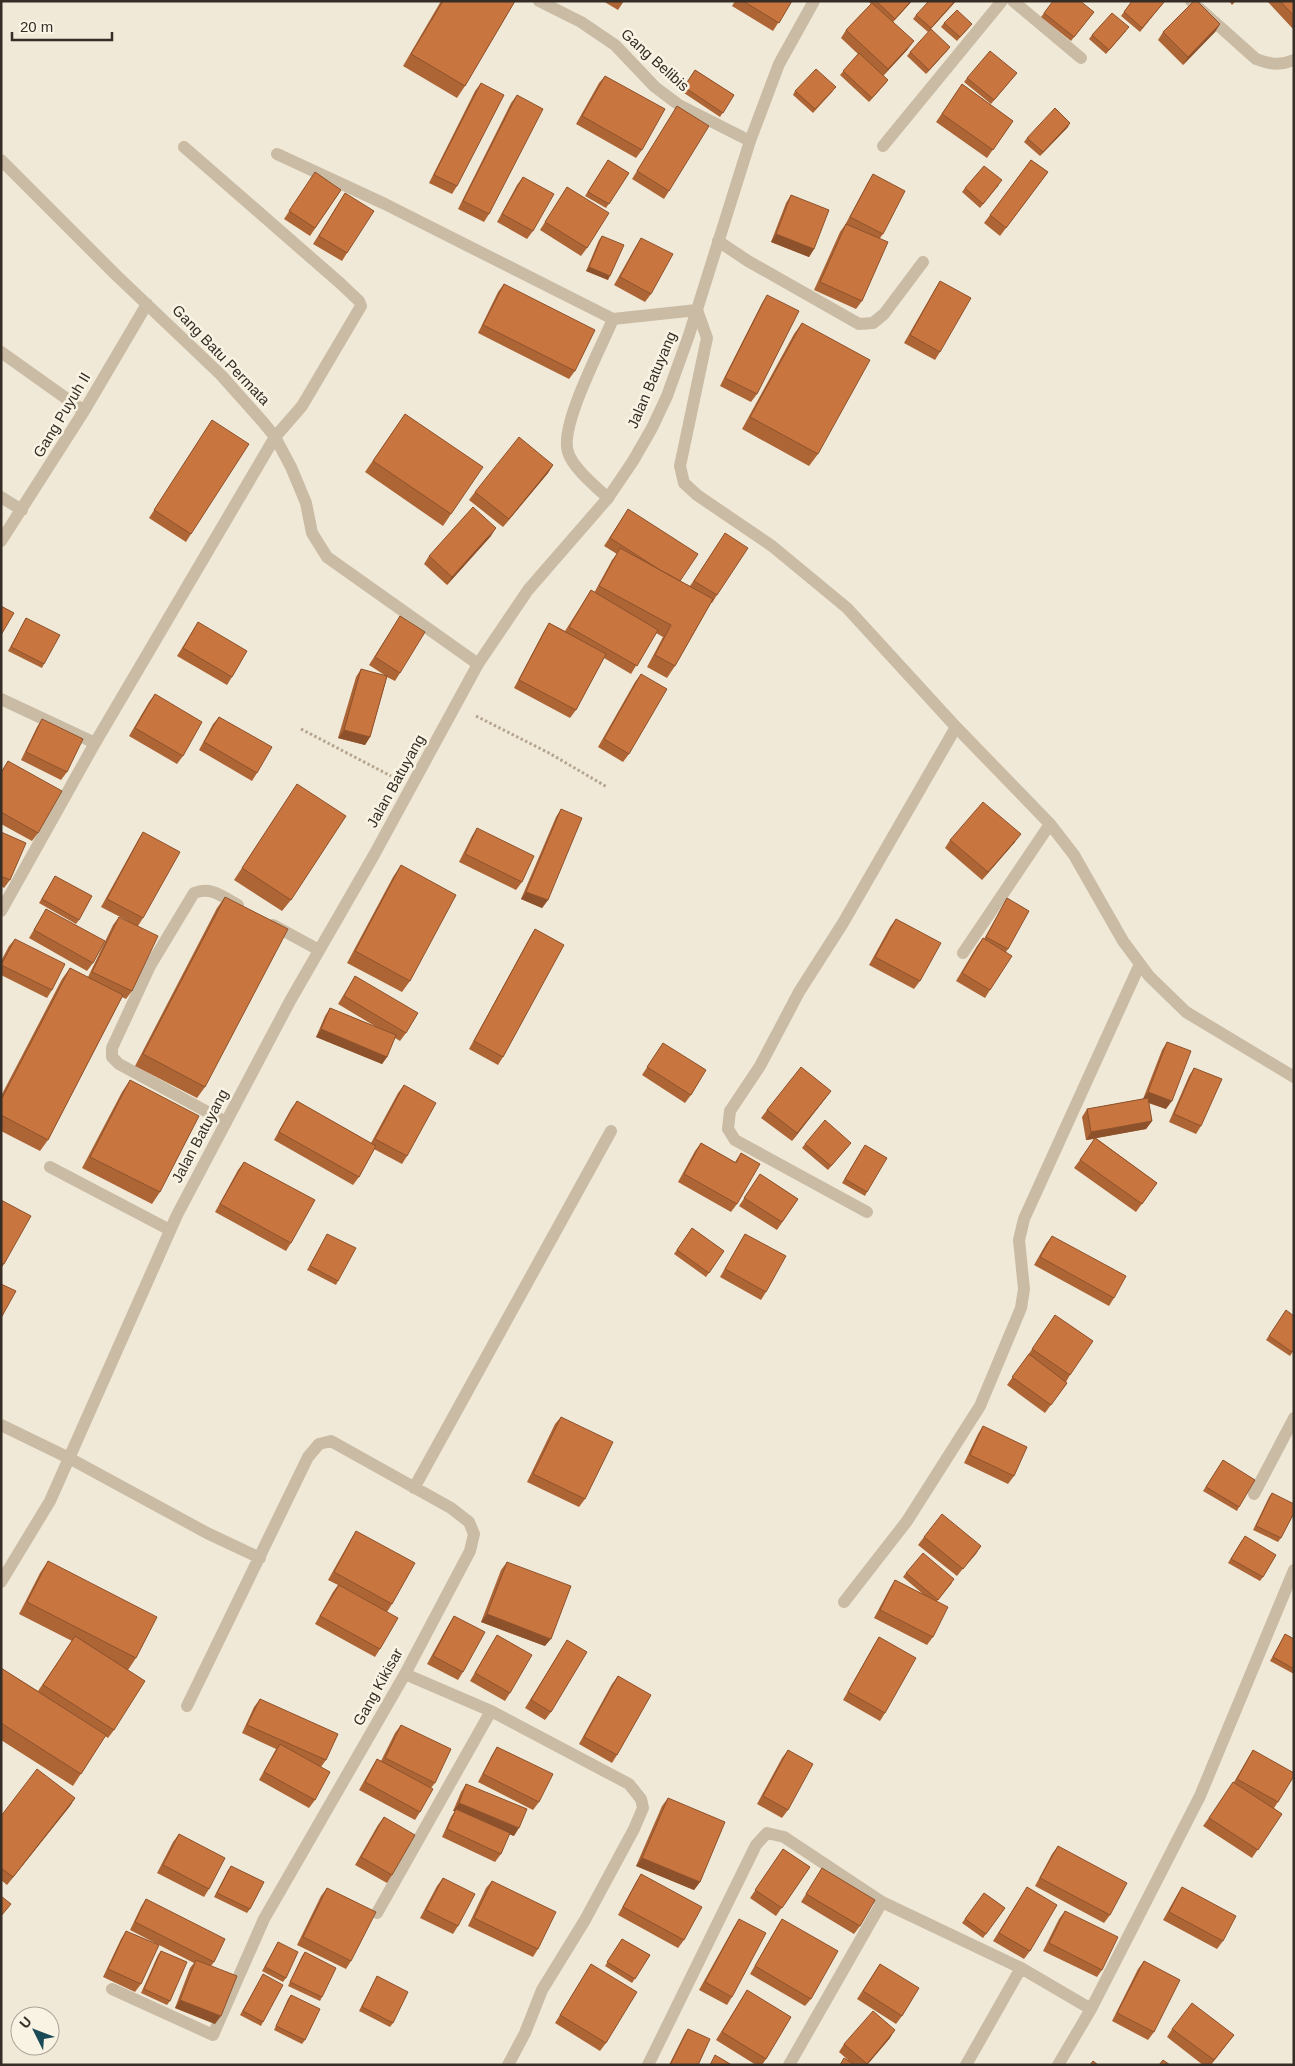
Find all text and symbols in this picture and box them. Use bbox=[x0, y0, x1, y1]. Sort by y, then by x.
scale bar bbox=[12, 10, 112, 42]
text: 20 m bbox=[20, 18, 53, 35]
street label: Gang Belibis bbox=[618, 25, 693, 94]
street label: Gang Batu Permata bbox=[169, 301, 274, 409]
street label: Jalan Batuyang bbox=[624, 329, 680, 431]
street label: Gang Puyuh II bbox=[30, 369, 94, 460]
street label: Jalan Batuyang bbox=[363, 731, 428, 830]
street label: Jalan Batuyang bbox=[168, 1086, 231, 1185]
street label: Gang Kikisar bbox=[349, 1645, 406, 1728]
north arrow bbox=[10, 2006, 60, 2056]
text: U bbox=[16, 2013, 35, 2031]

